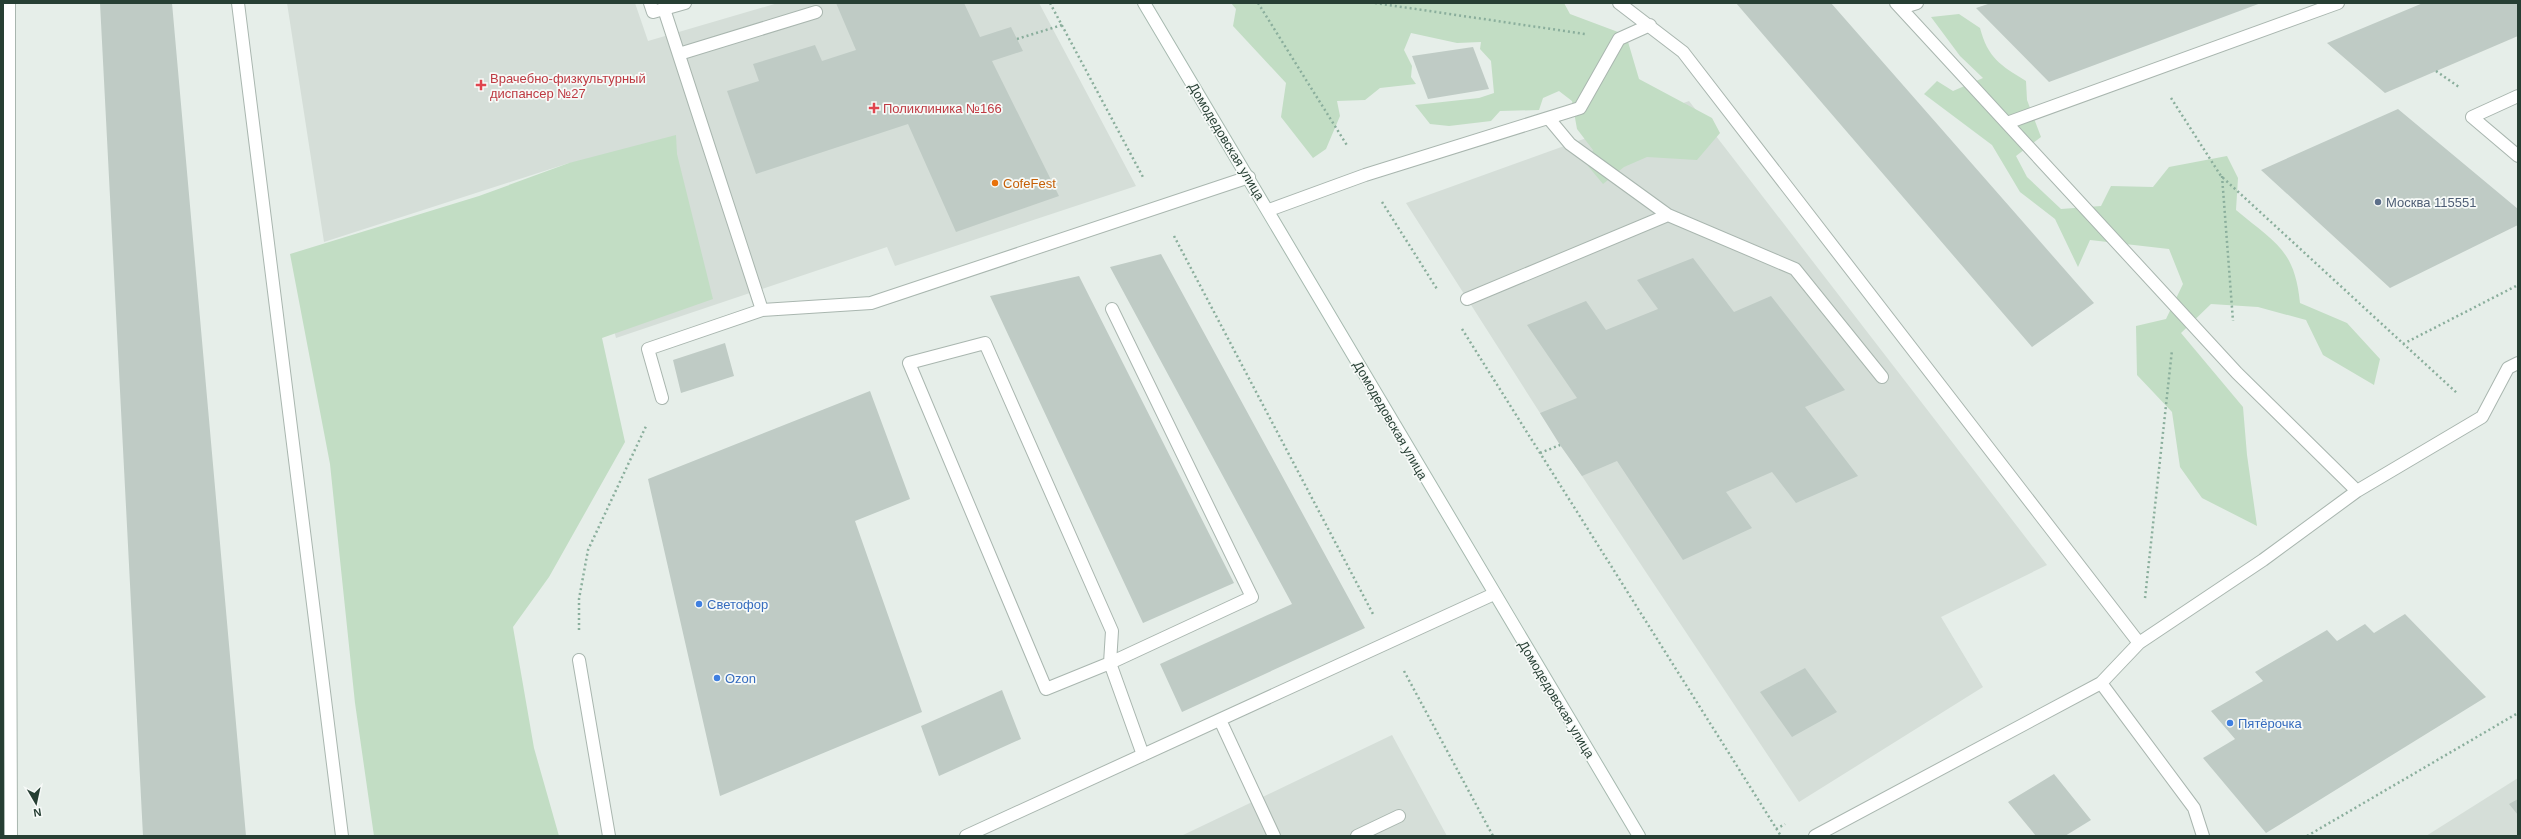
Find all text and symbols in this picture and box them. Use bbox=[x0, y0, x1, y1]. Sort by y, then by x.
place label: Врачебно-физкультурный диспансер №27 bbox=[490, 71, 646, 101]
marker: Врачебно-физкультурный диспансер №27 bbox=[475, 79, 487, 91]
street label: Домодедовская улица bbox=[1186, 80, 1268, 203]
place label: Поликлиника №166 bbox=[883, 101, 1002, 116]
marker: Поликлиника №166 bbox=[868, 102, 880, 114]
place label: CofeFest bbox=[1003, 176, 1056, 191]
marker: CofeFest bbox=[990, 178, 1000, 188]
place label: Москва 115551 bbox=[2386, 195, 2476, 210]
marker: Москва 115551 bbox=[2373, 197, 2383, 207]
street label: Домодедовская улица bbox=[1351, 358, 1431, 483]
place label: Светофор bbox=[707, 597, 768, 612]
marker: Светофор bbox=[694, 599, 704, 609]
street label: Домодедовская улица bbox=[1516, 638, 1598, 761]
place label: Ozon bbox=[725, 671, 756, 686]
marker: Ozon bbox=[712, 673, 722, 683]
place label: Пятёрочка bbox=[2238, 716, 2302, 731]
marker: Пятёрочка bbox=[2225, 718, 2235, 728]
north arrow bbox=[16, 783, 56, 823]
text: N bbox=[33, 806, 42, 819]

